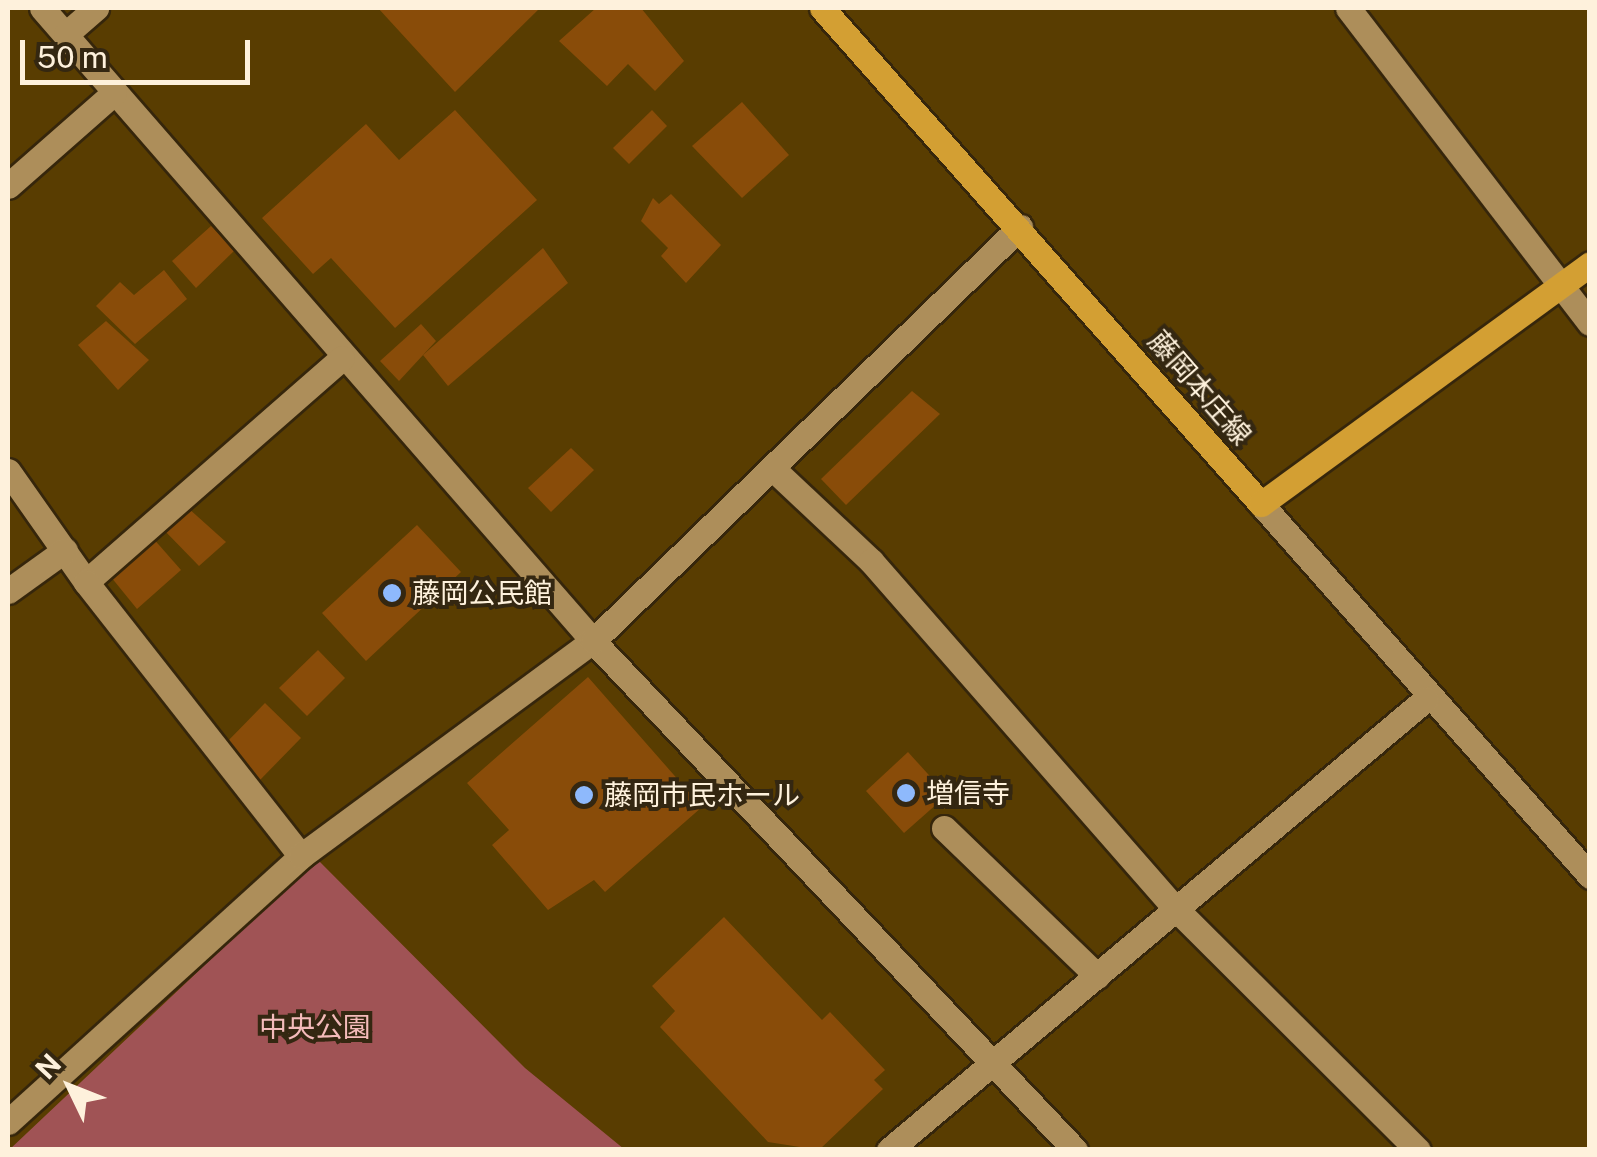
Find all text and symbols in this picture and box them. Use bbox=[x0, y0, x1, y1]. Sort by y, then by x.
scale bar bbox=[25, 20, 255, 82]
text: 50 m bbox=[37, 39, 108, 75]
street label: 藤岡本庄線 bbox=[1141, 324, 1259, 452]
place label: 藤岡公民館 bbox=[412, 576, 552, 610]
marker: 藤岡公民館 bbox=[381, 582, 403, 604]
place label: 増信寺 bbox=[926, 776, 1010, 810]
place label: 藤岡市民ホール bbox=[604, 778, 800, 812]
marker: 増信寺 bbox=[895, 782, 917, 804]
marker: 藤岡市民ホール bbox=[573, 784, 595, 806]
park label: 中央公園 bbox=[259, 1010, 371, 1044]
north arrow bbox=[20, 1037, 120, 1137]
text: N bbox=[28, 1047, 67, 1085]

